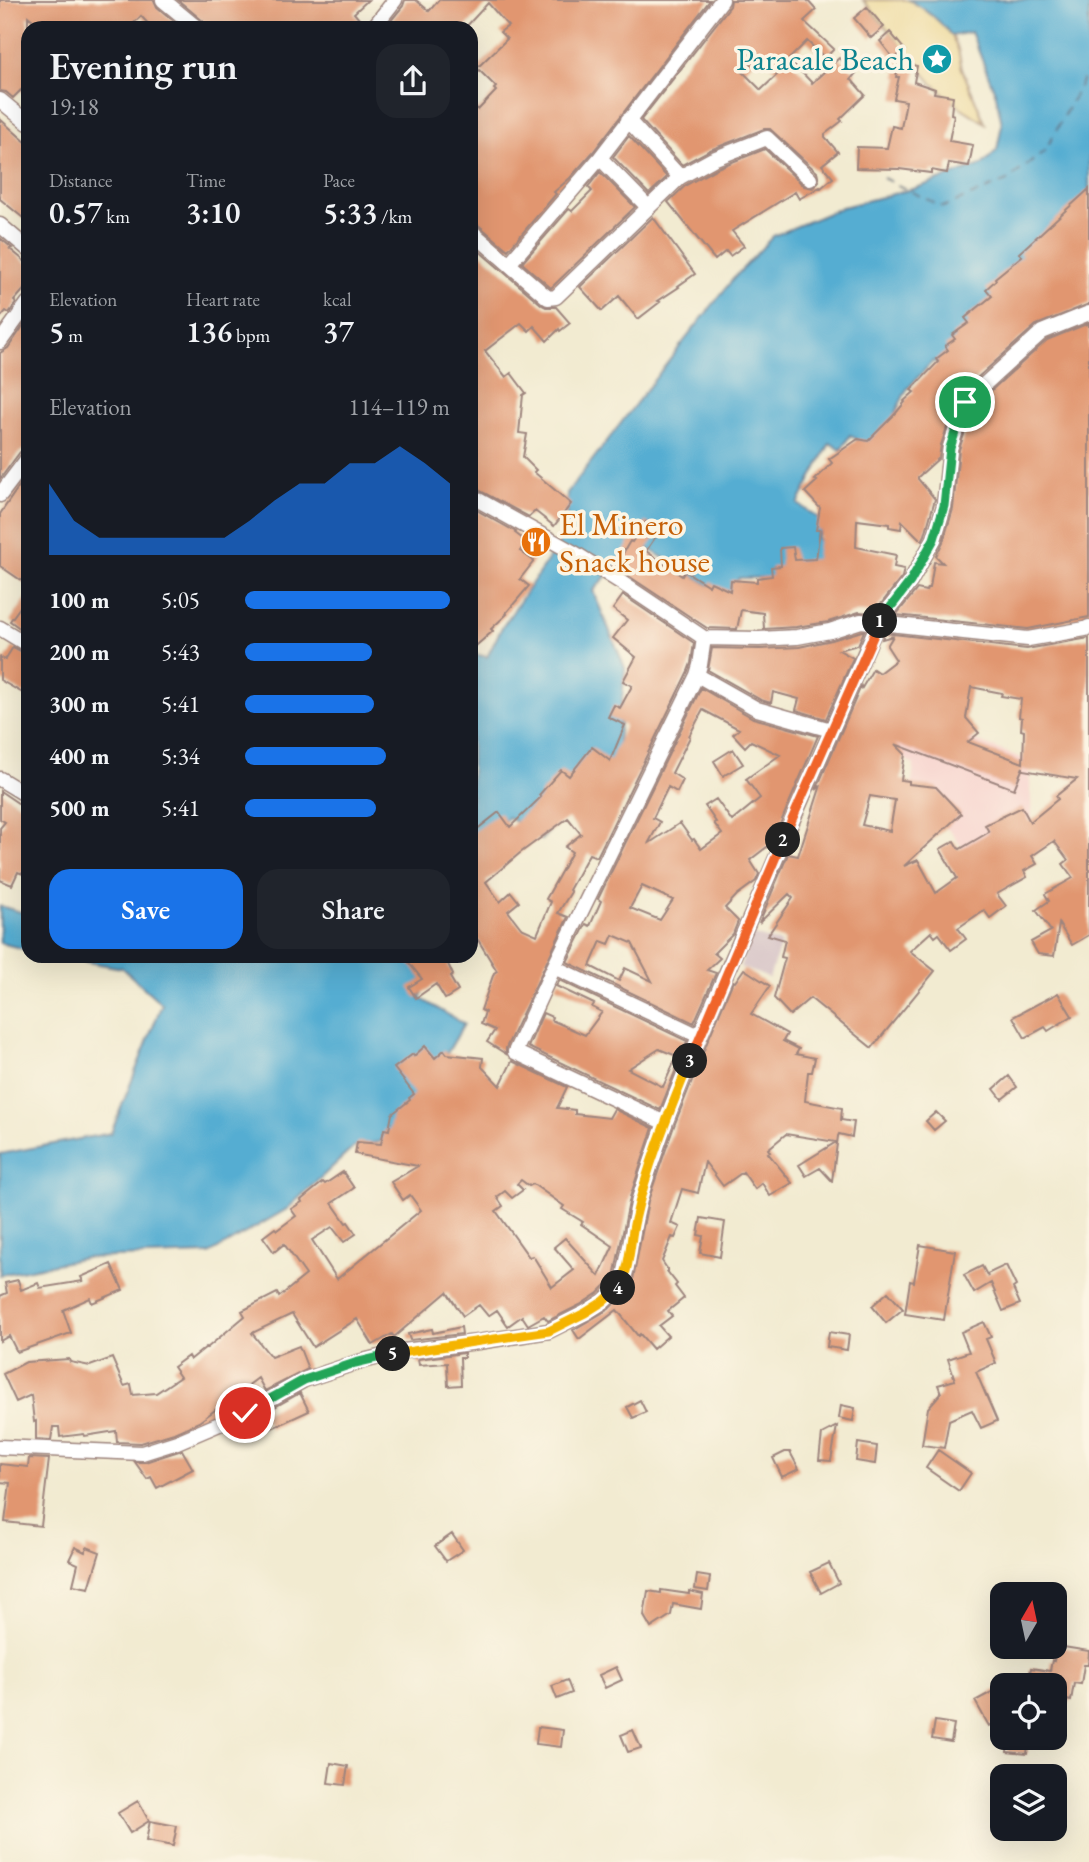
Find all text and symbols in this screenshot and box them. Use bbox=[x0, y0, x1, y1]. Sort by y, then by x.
place label: Paracale Beach bbox=[736, 38, 914, 80]
text: Evening run bbox=[49, 41, 238, 90]
place icon: Paracale Beach bbox=[920, 42, 954, 76]
button: share bbox=[376, 44, 450, 118]
text: 19:18 bbox=[49, 92, 99, 122]
text: Distance bbox=[49, 168, 112, 193]
text: Time bbox=[186, 168, 226, 193]
text: Pace bbox=[323, 168, 355, 193]
text: 0.57 bbox=[49, 193, 102, 232]
text: 3:10 bbox=[186, 193, 240, 232]
text: 5:33 bbox=[323, 193, 377, 232]
text: km bbox=[102, 204, 130, 229]
text: /km bbox=[377, 204, 412, 229]
text: Elevation bbox=[49, 287, 117, 312]
text: Heart rate bbox=[186, 287, 260, 312]
text: kcal bbox=[323, 287, 352, 312]
text: 5 bbox=[49, 312, 64, 351]
text: 136 bbox=[186, 312, 232, 351]
text: 37 bbox=[323, 312, 354, 351]
text: m bbox=[64, 323, 83, 348]
text: bpm bbox=[232, 323, 270, 348]
pin bbox=[935, 372, 995, 432]
icon: arrive bbox=[946, 383, 984, 421]
text: Elevation bbox=[49, 392, 132, 422]
text: 114–119 m bbox=[349, 392, 450, 422]
place label: El Minero Snack house bbox=[559, 503, 710, 582]
restaurant icon: El Minero Snack house bbox=[519, 525, 553, 559]
text: 100 m bbox=[49, 585, 110, 615]
text: 5:05 bbox=[161, 585, 200, 615]
pin: 1 bbox=[862, 604, 898, 638]
text: 1 bbox=[874, 608, 885, 633]
text: 200 m bbox=[49, 637, 110, 667]
text: 5:43 bbox=[161, 637, 200, 667]
text: 300 m bbox=[49, 689, 110, 719]
text: 5:41 bbox=[161, 689, 200, 719]
text: 400 m bbox=[49, 741, 110, 771]
text: 5:34 bbox=[161, 741, 200, 771]
text: 500 m bbox=[49, 793, 110, 823]
text: 5:41 bbox=[161, 793, 200, 823]
pin: 2 bbox=[766, 822, 800, 858]
text: 2 bbox=[777, 827, 788, 852]
button: Save bbox=[49, 869, 243, 949]
button: Share bbox=[257, 869, 450, 949]
pin: 3 bbox=[672, 1044, 708, 1078]
text: 3 bbox=[684, 1048, 695, 1073]
pin: 4 bbox=[600, 1270, 636, 1306]
text: 4 bbox=[612, 1275, 623, 1300]
pin: 5 bbox=[376, 1336, 410, 1372]
text: 5 bbox=[387, 1341, 398, 1366]
pin bbox=[215, 1383, 275, 1443]
icon: check bbox=[226, 1394, 264, 1432]
north arrow bbox=[990, 1582, 1068, 1659]
map controls bbox=[990, 1582, 1067, 1841]
button: locate bbox=[990, 1673, 1067, 1750]
button: layers bbox=[990, 1764, 1067, 1841]

